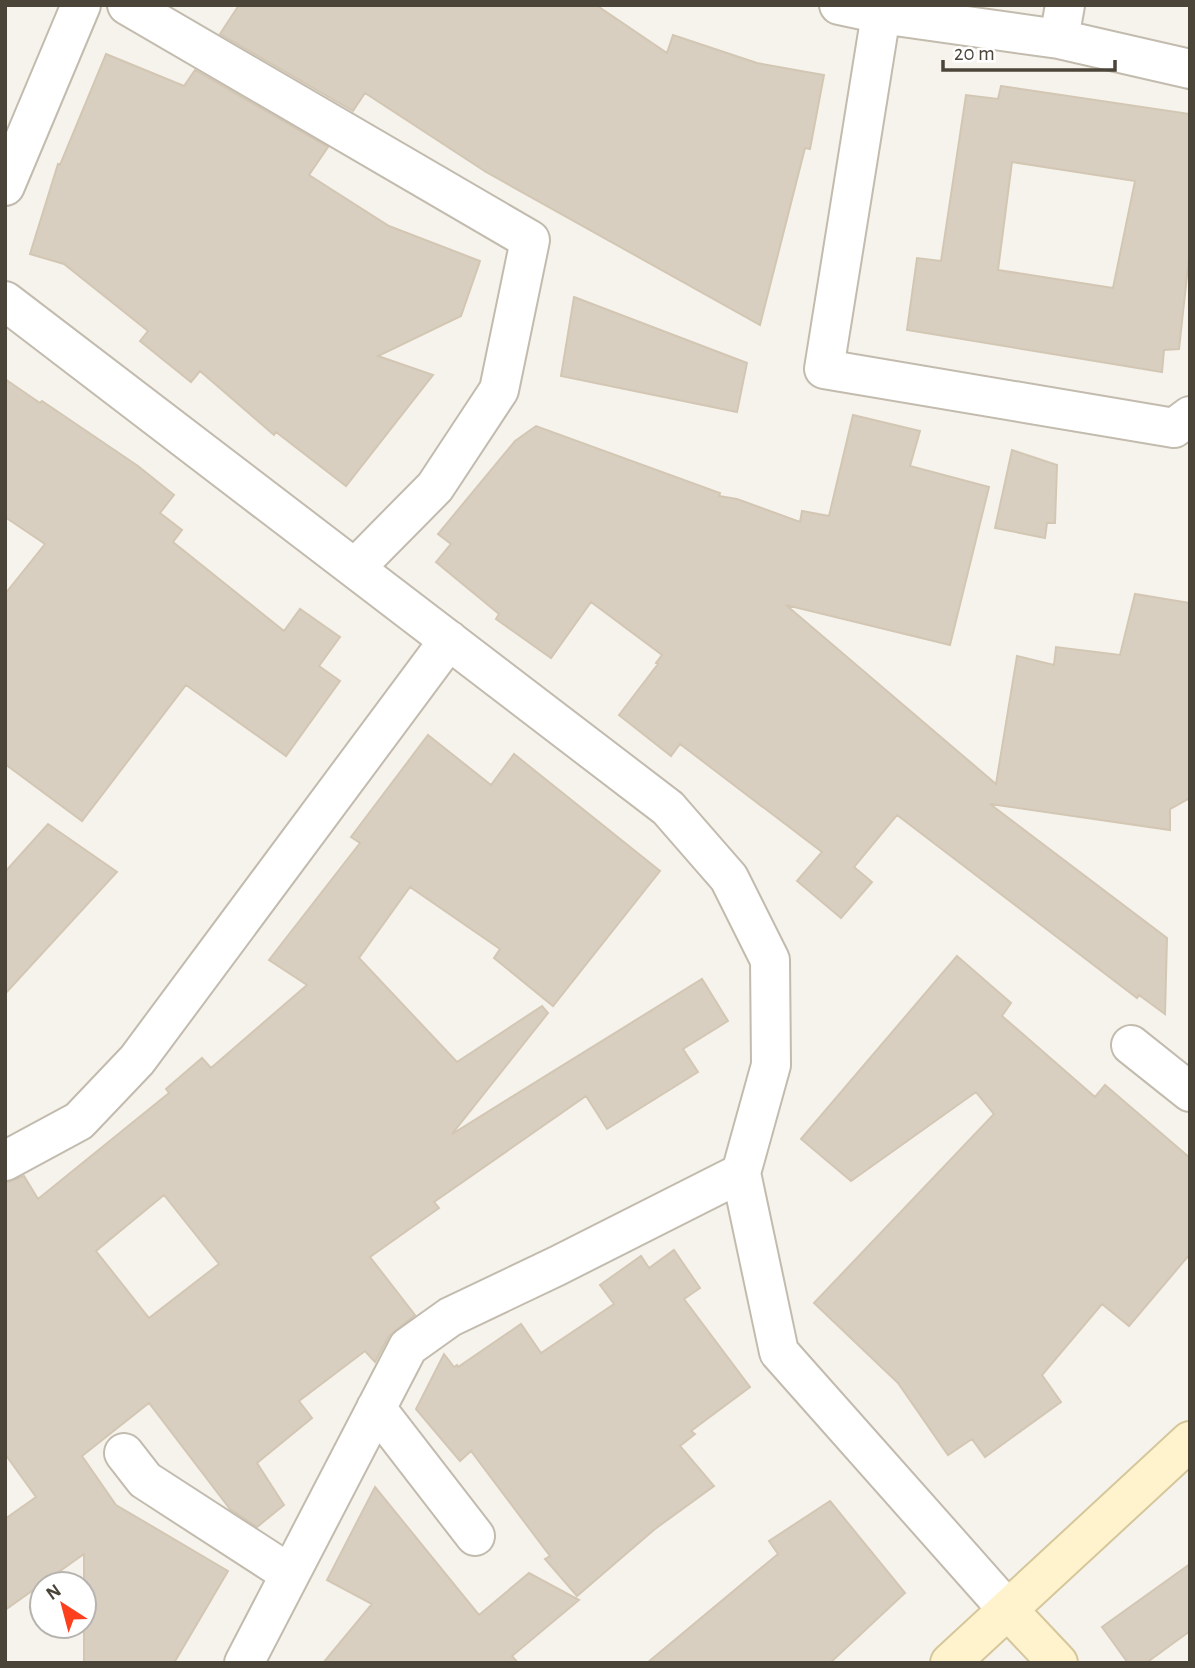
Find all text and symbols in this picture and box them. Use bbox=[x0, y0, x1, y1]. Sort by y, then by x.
scale bar bbox=[943, 28, 1114, 72]
text: 20 m bbox=[954, 43, 995, 64]
north arrow bbox=[28, 1570, 98, 1640]
text: N bbox=[43, 1581, 65, 1604]

